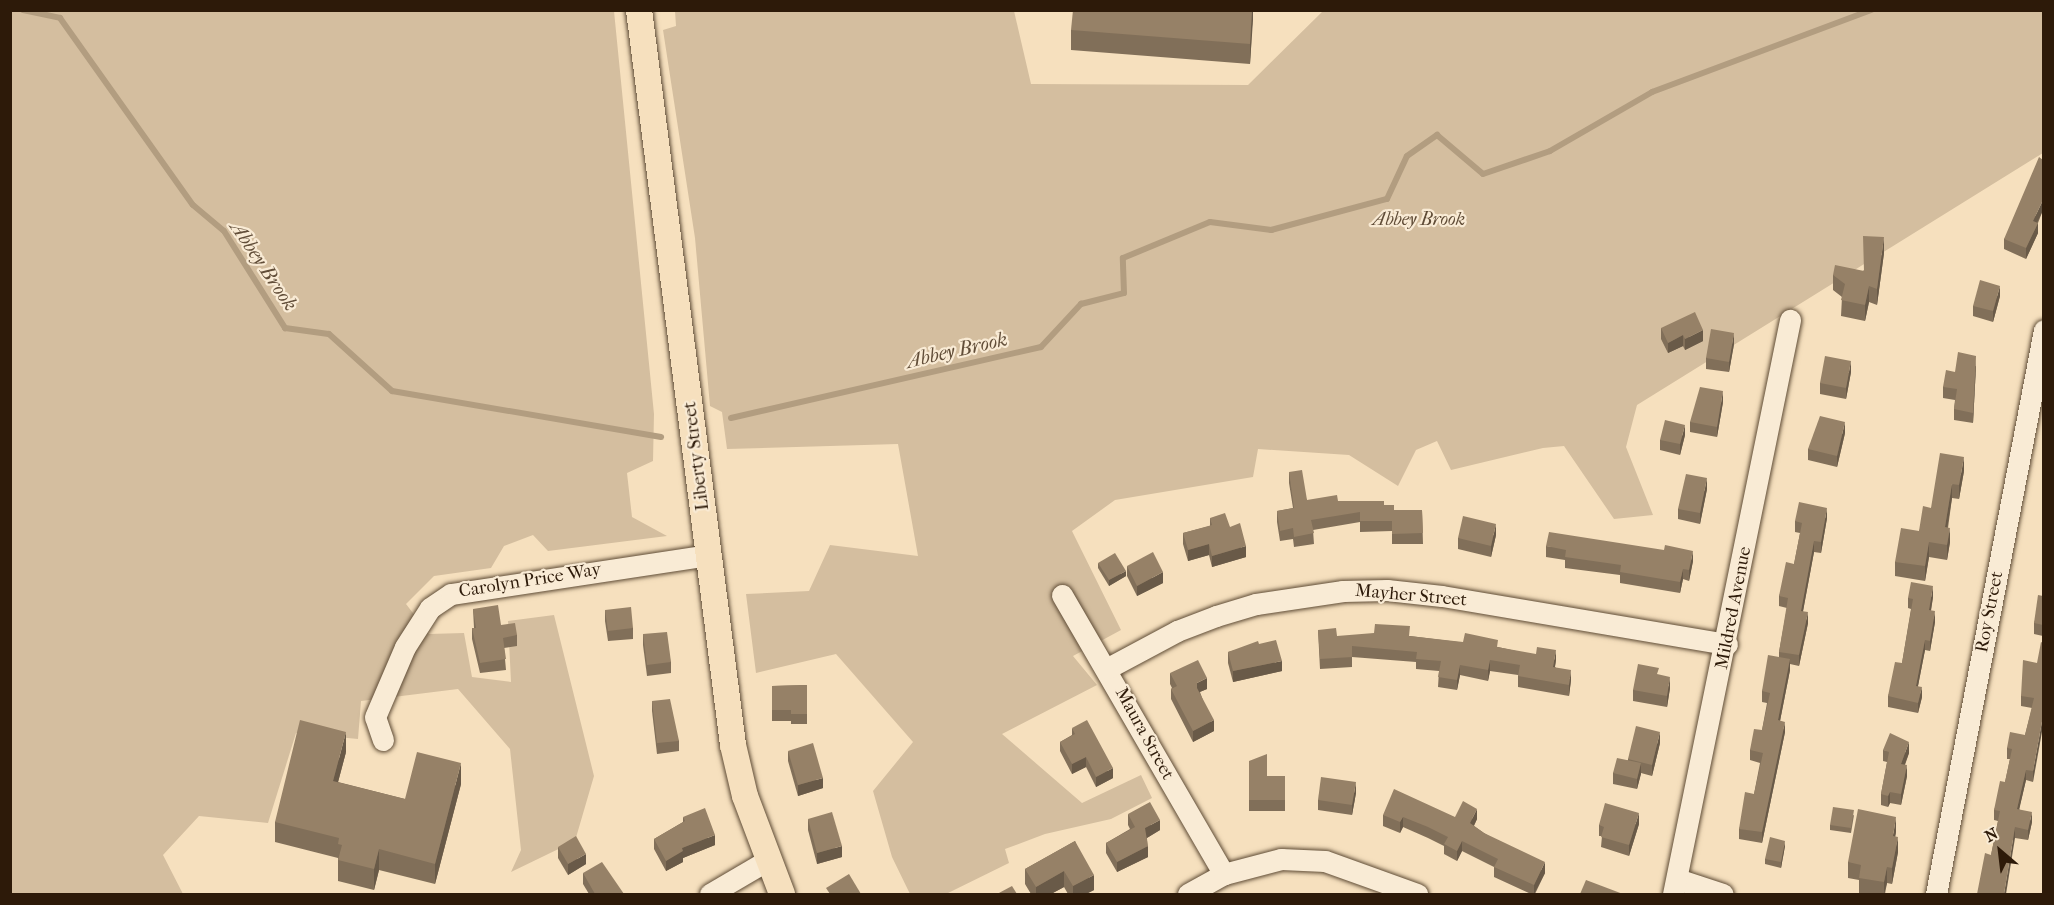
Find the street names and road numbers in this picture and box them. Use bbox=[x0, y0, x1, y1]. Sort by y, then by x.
street label: Liberty Street bbox=[680, 400, 714, 512]
street label: Mildred Avenue bbox=[1712, 545, 1756, 671]
street label: Carolyn Price Way bbox=[457, 559, 603, 603]
street label: Roy Street bbox=[1972, 570, 2008, 654]
street label: Mayher Street bbox=[1354, 580, 1468, 612]
street label: Maura Street bbox=[1110, 684, 1178, 784]

